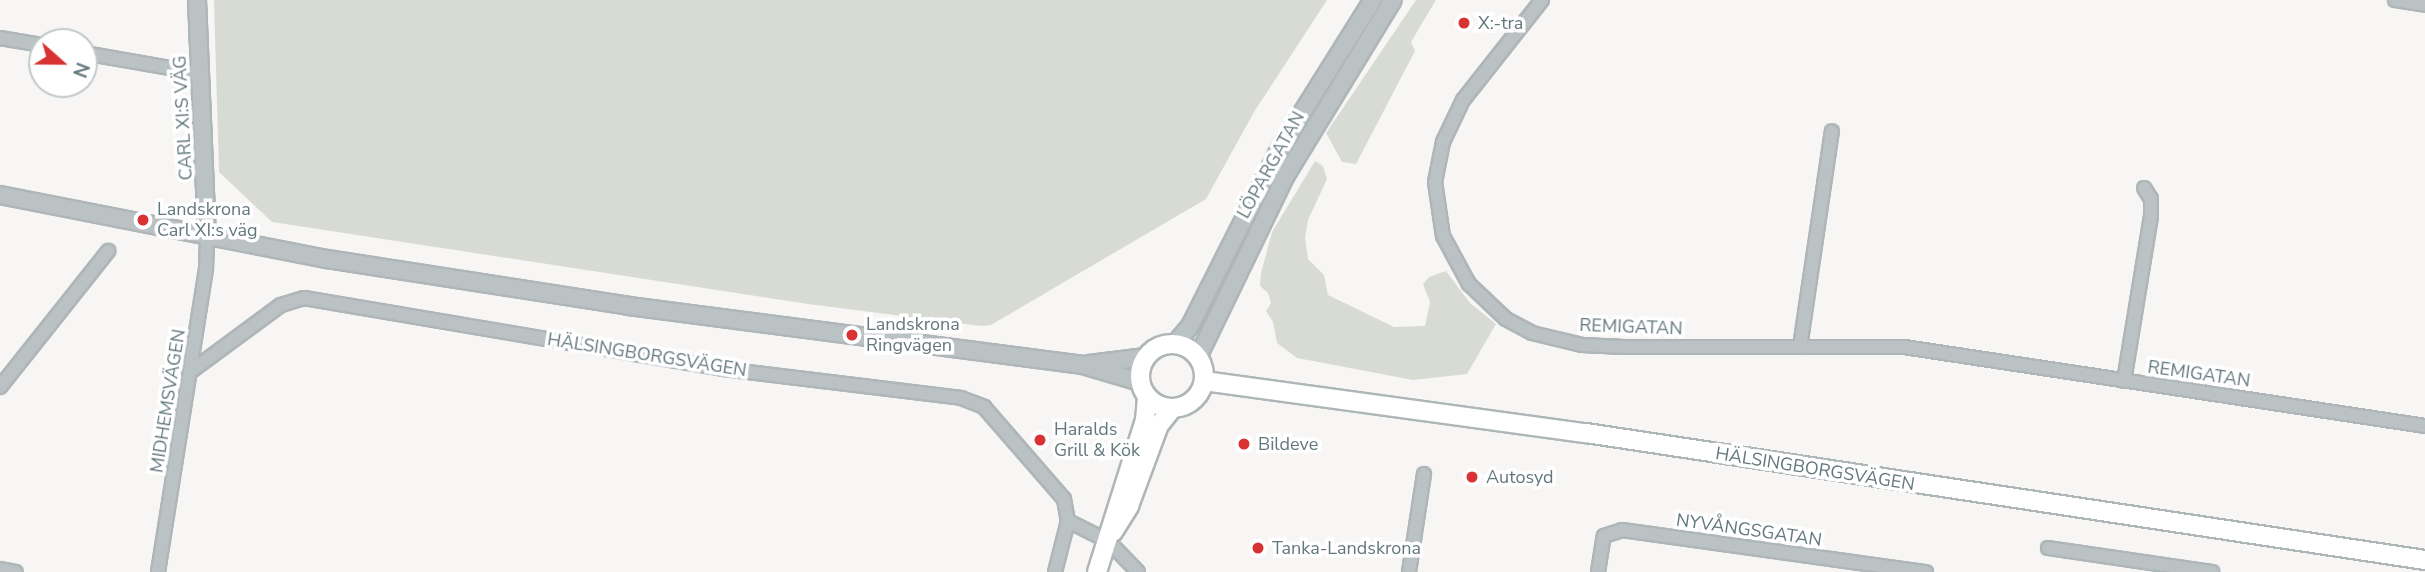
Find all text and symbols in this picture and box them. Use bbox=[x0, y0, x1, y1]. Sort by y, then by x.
place label: X:-tra bbox=[1478, 12, 1523, 34]
marker: X:-tra bbox=[1456, 15, 1472, 31]
north arrow bbox=[28, 28, 98, 98]
street label: CARL XI:S VÄG bbox=[169, 55, 197, 181]
text: N bbox=[66, 59, 95, 81]
street label: LÖPARGATAN bbox=[1233, 108, 1309, 222]
place label: Landskrona Carl XI:s väg bbox=[157, 199, 258, 242]
marker: Landskrona Carl XI:s väg bbox=[135, 212, 151, 228]
place label: Landskrona Ringvägen bbox=[866, 314, 960, 356]
street label: REMIGATAN bbox=[1579, 314, 1683, 340]
marker: Landskrona Ringvägen bbox=[844, 327, 860, 343]
street label: MIDHEMSVÄGEN bbox=[146, 328, 190, 474]
street label: HÄLSINGBORGSVÄGEN bbox=[546, 329, 748, 381]
street label: REMIGATAN bbox=[2146, 356, 2252, 392]
place label: Haralds Grill & Kök bbox=[1054, 419, 1140, 462]
marker: Haralds Grill & Kök bbox=[1032, 432, 1048, 448]
place label: Bildeve bbox=[1258, 433, 1318, 455]
marker: Bildeve bbox=[1236, 436, 1252, 452]
street label: HÄLSINGBORGSVÄGEN bbox=[1714, 443, 1916, 495]
place label: Autosyd bbox=[1486, 466, 1554, 488]
marker: Autosyd bbox=[1464, 469, 1480, 485]
street label: NYVÅNGSGATAN bbox=[1675, 509, 1823, 551]
place label: Tanka-Landskrona bbox=[1272, 537, 1421, 559]
marker: Tanka-Landskrona bbox=[1250, 540, 1266, 556]

